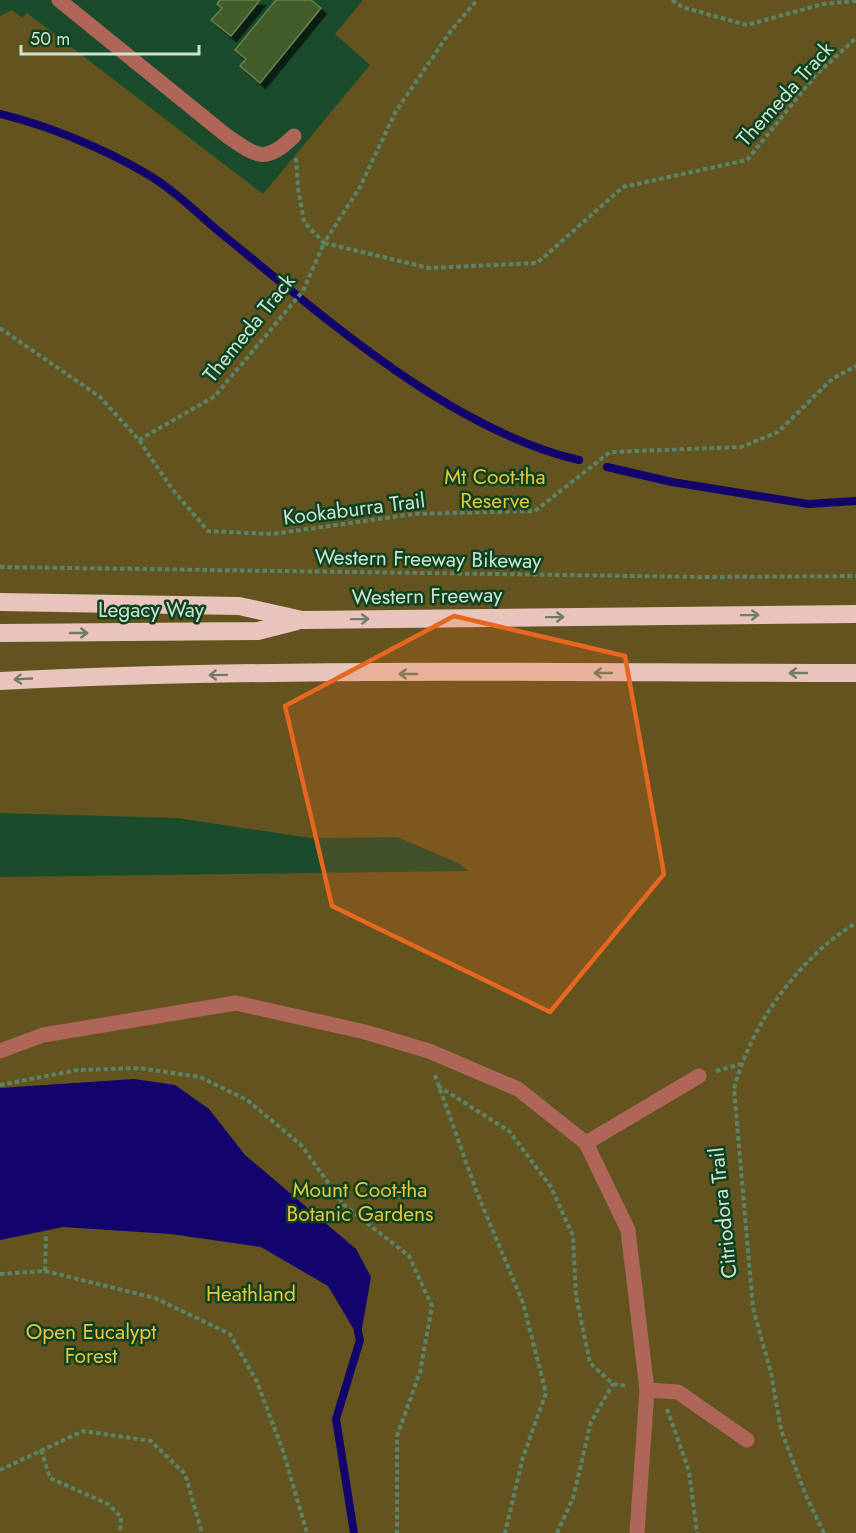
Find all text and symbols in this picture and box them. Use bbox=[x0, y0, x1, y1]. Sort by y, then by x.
scale bar bbox=[21, 18, 200, 56]
text: 50 m bbox=[30, 26, 70, 52]
street label: Themeda Track bbox=[730, 34, 841, 153]
street label: Themeda Track bbox=[196, 267, 303, 389]
park label: Mt Coot-tha Reserve bbox=[444, 462, 546, 516]
street label: Kookaburra Trail bbox=[281, 485, 427, 533]
street label: Western Freeway Bikeway bbox=[314, 542, 542, 576]
street label: Western Freeway bbox=[351, 580, 503, 612]
street label: Legacy Way bbox=[98, 595, 205, 625]
one-way arrow bbox=[740, 609, 760, 621]
one-way arrow bbox=[545, 611, 565, 623]
one-way arrow bbox=[350, 613, 370, 625]
one-way arrow bbox=[69, 627, 89, 639]
one-way arrow bbox=[593, 667, 613, 679]
one-way arrow bbox=[788, 667, 808, 679]
one-way arrow bbox=[398, 668, 418, 680]
one-way arrow bbox=[209, 669, 229, 680]
one-way arrow bbox=[14, 674, 34, 685]
street label: Citriodora Trail bbox=[701, 1146, 745, 1280]
park label: Mount Coot-tha Botanic Gardens bbox=[287, 1175, 434, 1229]
park label: Heathland bbox=[206, 1279, 296, 1309]
park label: Open Eucalypt Forest bbox=[26, 1317, 156, 1371]

